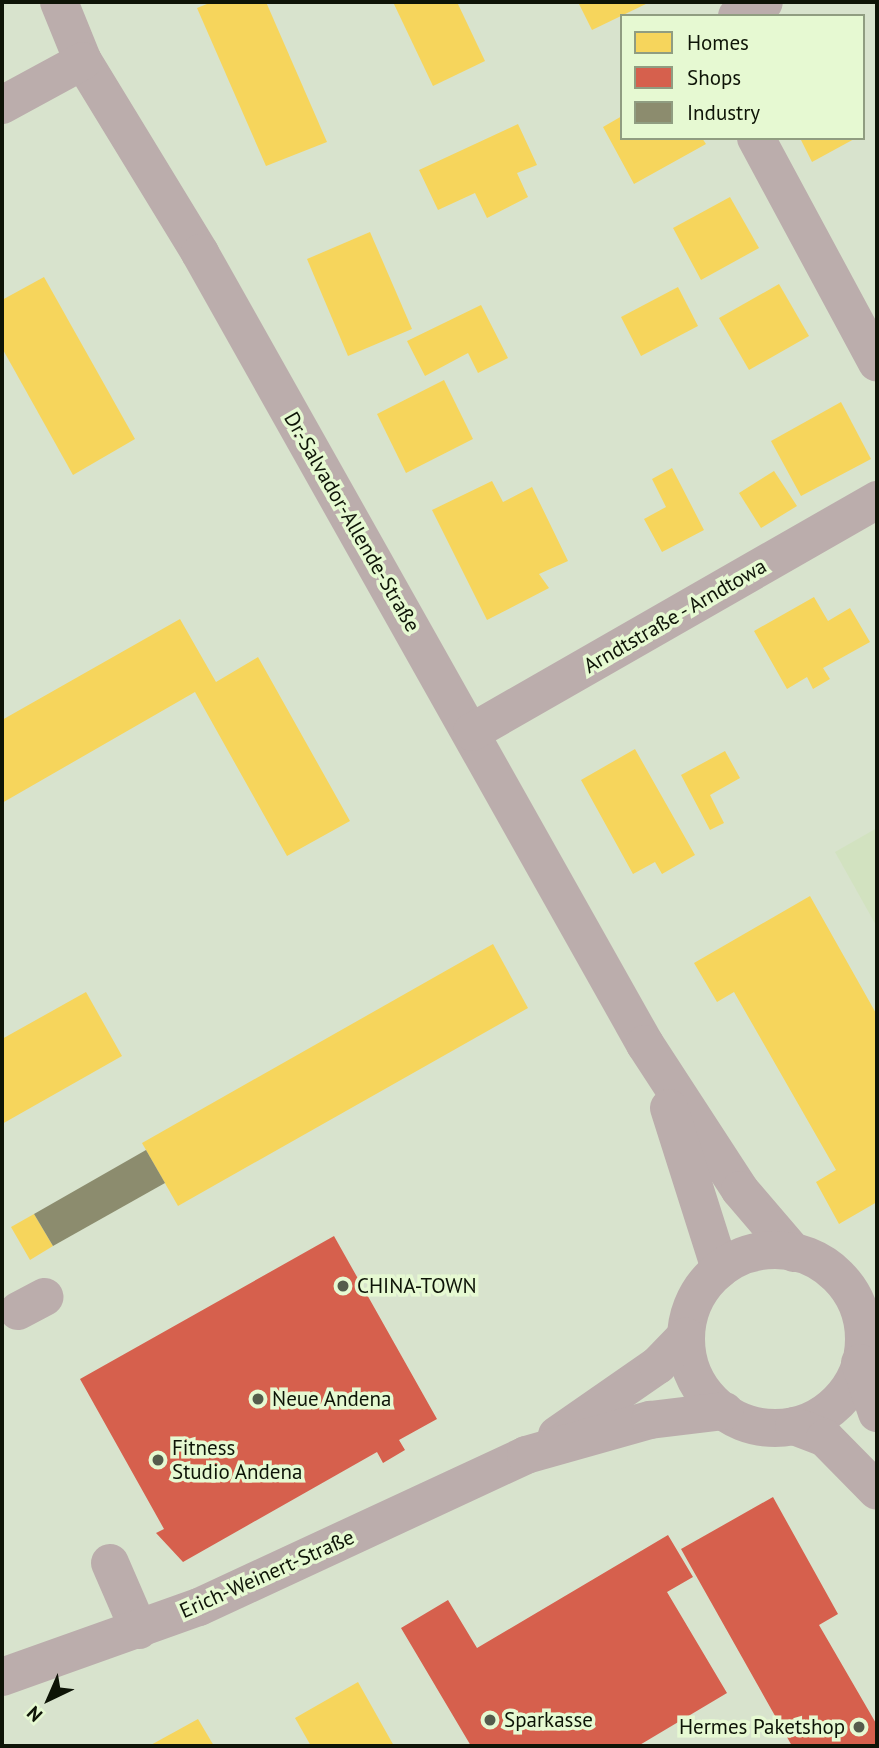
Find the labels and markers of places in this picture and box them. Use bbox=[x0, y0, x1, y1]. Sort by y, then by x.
place label: CHINA-TOWN bbox=[357, 1273, 477, 1299]
marker: CHINA-TOWN bbox=[335, 1278, 351, 1294]
place label: Neue Andena bbox=[272, 1386, 392, 1412]
marker: Neue Andena bbox=[250, 1391, 266, 1407]
place label: Fitness Studio Andena bbox=[172, 1435, 303, 1485]
marker: Fitness Studio Andena bbox=[150, 1452, 166, 1468]
place label: Sparkasse bbox=[504, 1707, 593, 1733]
marker: Sparkasse bbox=[482, 1712, 498, 1728]
place label: Hermes Paketshop bbox=[679, 1714, 845, 1740]
marker: Hermes Paketshop bbox=[851, 1719, 867, 1735]

